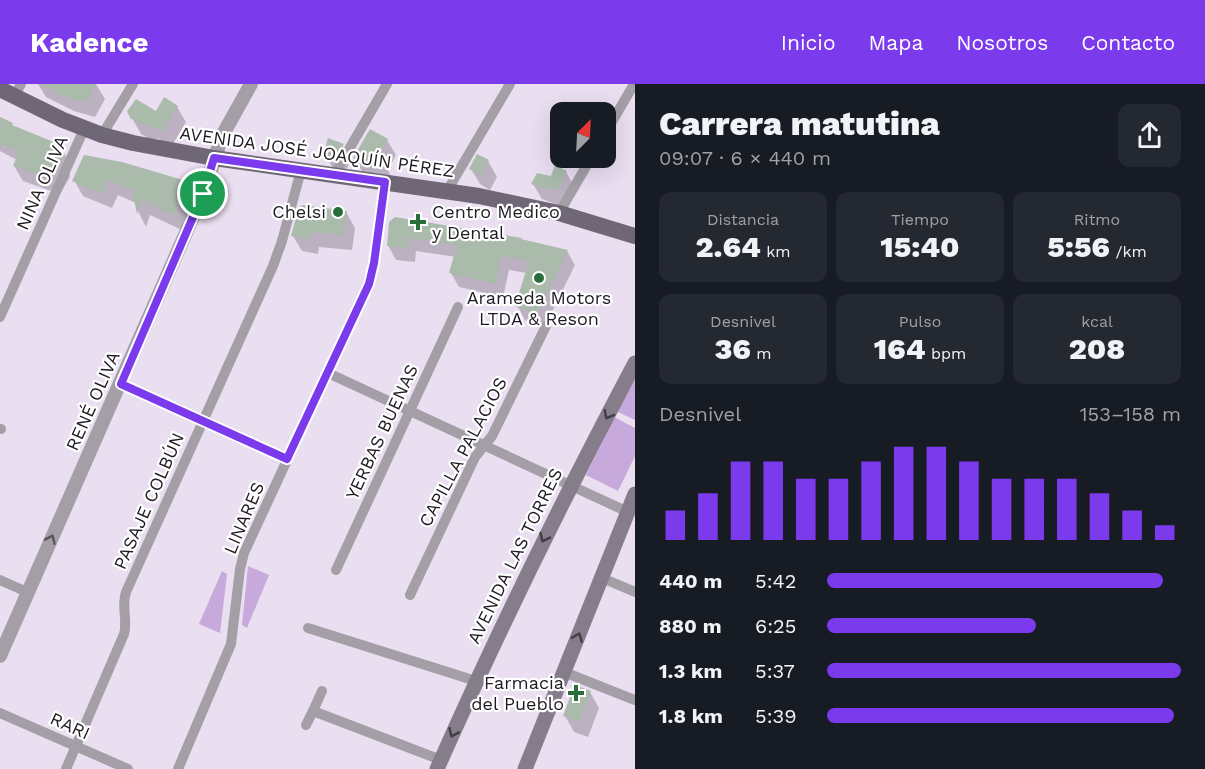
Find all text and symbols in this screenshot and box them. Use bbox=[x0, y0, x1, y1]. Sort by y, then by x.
text: Kadence bbox=[30, 26, 149, 59]
text: Inicio bbox=[781, 30, 836, 55]
text: Mapa bbox=[869, 30, 923, 55]
text: Nosotros bbox=[956, 30, 1048, 55]
text: Contacto bbox=[1081, 30, 1175, 55]
north arrow bbox=[550, 102, 616, 168]
map controls bbox=[550, 102, 616, 168]
text: Carrera matutina bbox=[659, 104, 940, 143]
button: share bbox=[1118, 104, 1181, 167]
street label: AVENIDA JOSÉ JOAQUÍN PÉREZ bbox=[178, 122, 456, 181]
street label: NINA OLIVA bbox=[11, 132, 72, 233]
text: 09:07 · 6 × 440 m bbox=[659, 146, 831, 170]
pin bbox=[177, 168, 228, 219]
icon: arrive bbox=[186, 177, 219, 210]
place label: Chelsi bbox=[272, 201, 326, 222]
place label: Centro Medico y Dental bbox=[432, 201, 560, 243]
marker: Chelsi bbox=[331, 205, 345, 219]
text: Distancia bbox=[707, 210, 779, 229]
text: Tiempo bbox=[891, 210, 949, 229]
text: Ritmo bbox=[1074, 210, 1120, 229]
marker: Centro Medico y Dental bbox=[409, 213, 427, 231]
text: 2.64 bbox=[695, 229, 761, 264]
text: 15:40 bbox=[880, 229, 960, 264]
text: 5:56 bbox=[1047, 229, 1110, 264]
text: km bbox=[761, 242, 791, 261]
text: /km bbox=[1110, 242, 1147, 261]
marker: Arameda Motors LTDA & Reson bbox=[532, 271, 546, 285]
place label: Arameda Motors LTDA & Reson bbox=[467, 287, 611, 329]
text: Desnivel bbox=[710, 312, 776, 331]
text: Pulso bbox=[899, 312, 941, 331]
text: kcal bbox=[1081, 312, 1113, 331]
text: 36 bbox=[714, 331, 751, 366]
text: 164 bbox=[874, 331, 925, 366]
text: 208 bbox=[1069, 331, 1125, 366]
text: m bbox=[751, 344, 772, 363]
text: bpm bbox=[925, 344, 966, 363]
street label: RENÉ OLIVA bbox=[61, 348, 124, 454]
street label: YERBAS BUENAS bbox=[341, 361, 422, 503]
street label: CAPILLA PALACIOS bbox=[414, 373, 511, 530]
text: Desnivel bbox=[659, 402, 741, 426]
text: 153–158 m bbox=[1080, 402, 1181, 426]
one-way arrow bbox=[604, 409, 615, 419]
street label: PASAJE COLBÚN bbox=[109, 429, 188, 572]
street label: AVENIDA LAS TORRES bbox=[463, 464, 566, 647]
street label: LINARES bbox=[219, 479, 268, 557]
one-way arrow bbox=[540, 531, 551, 542]
one-way arrow bbox=[44, 534, 56, 545]
text: 440 m bbox=[659, 569, 722, 593]
text: 5:42 bbox=[755, 569, 796, 593]
text: 880 m bbox=[659, 614, 722, 638]
text: 6:25 bbox=[755, 614, 796, 638]
one-way arrow bbox=[571, 632, 583, 643]
text: 1.3 km bbox=[659, 659, 722, 683]
text: 5:37 bbox=[755, 659, 795, 683]
place label: Farmacia del Pueblo bbox=[471, 672, 564, 714]
marker: Farmacia del Pueblo bbox=[569, 686, 583, 700]
text: 1.8 km bbox=[659, 704, 723, 728]
text: 5:39 bbox=[755, 704, 797, 728]
street label: RARI bbox=[47, 708, 93, 744]
one-way arrow bbox=[448, 727, 460, 738]

